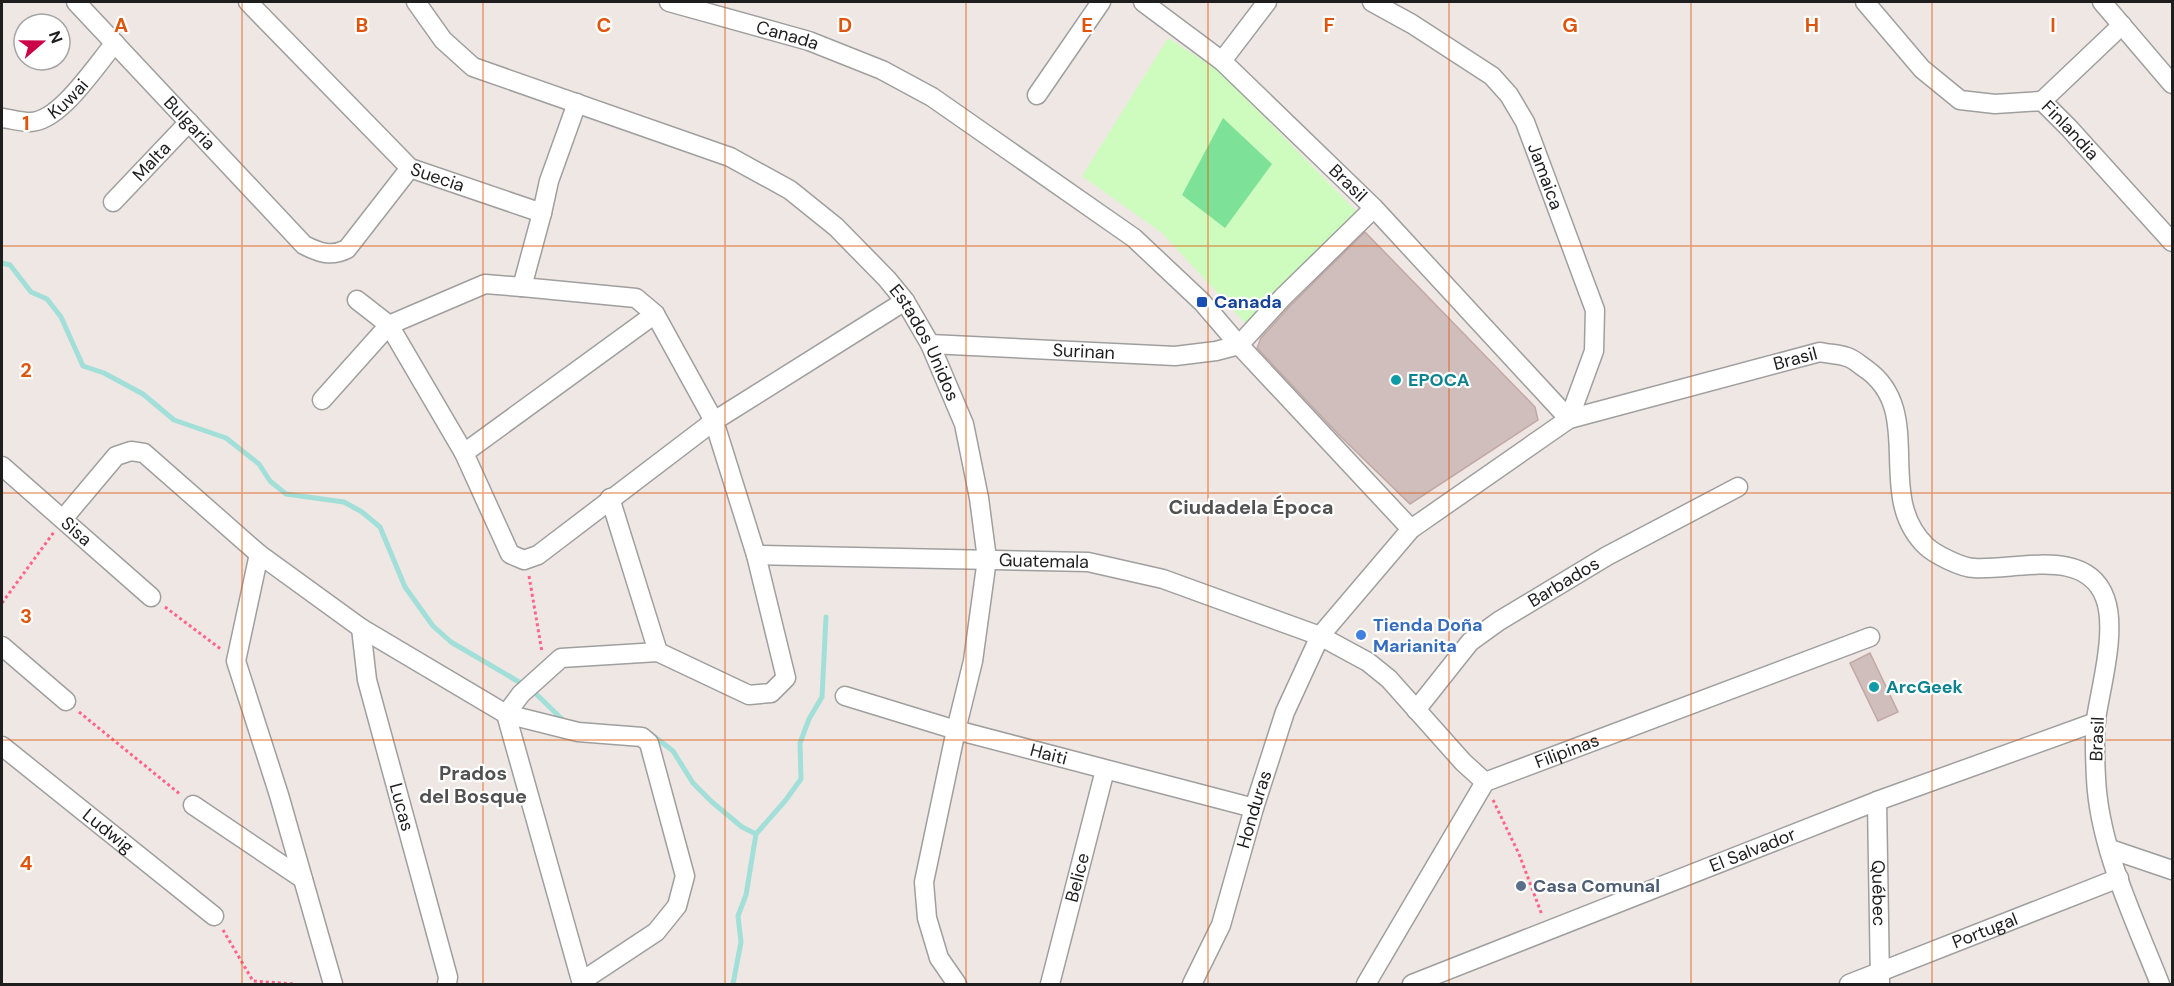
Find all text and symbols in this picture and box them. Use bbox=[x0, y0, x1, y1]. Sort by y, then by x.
north arrow bbox=[12, 12, 72, 72]
text: A bbox=[114, 12, 128, 38]
text: B bbox=[356, 12, 368, 38]
text: C bbox=[597, 12, 611, 38]
text: D bbox=[838, 12, 852, 38]
text: E bbox=[1081, 12, 1093, 38]
text: F bbox=[1323, 12, 1335, 38]
text: G bbox=[1562, 12, 1578, 38]
text: H bbox=[1805, 12, 1819, 38]
text: I bbox=[2050, 12, 2056, 38]
street label: Canada bbox=[753, 15, 822, 56]
text: N bbox=[44, 28, 67, 46]
street label: Kuwai bbox=[43, 74, 94, 125]
street label: Bulgaria bbox=[158, 91, 221, 155]
street label: Finlandia bbox=[2036, 95, 2104, 165]
text: 1 bbox=[22, 110, 30, 136]
street label: Malta bbox=[127, 137, 176, 186]
street label: Jamaica bbox=[1522, 140, 1569, 213]
street label: Suecia bbox=[407, 157, 468, 198]
street label: Brasil bbox=[1324, 159, 1372, 207]
street label: Estados Unidos bbox=[884, 279, 965, 405]
place label: Canada bbox=[1214, 290, 1282, 314]
marker: Canada bbox=[1195, 295, 1209, 309]
street label: Surinan bbox=[1052, 338, 1115, 365]
street label: Brasil bbox=[1771, 341, 1820, 376]
text: 2 bbox=[20, 357, 32, 383]
place label: EPOCA bbox=[1408, 368, 1470, 392]
marker: EPOCA bbox=[1389, 373, 1403, 387]
district label: Ciudadela Época bbox=[1168, 494, 1334, 520]
street label: Sisa bbox=[56, 511, 97, 551]
street label: Guatemala bbox=[999, 548, 1089, 574]
street label: Barbados bbox=[1523, 551, 1604, 613]
text: 3 bbox=[20, 603, 32, 629]
place label: Tienda Doña Marianita bbox=[1373, 613, 1483, 658]
marker: Tienda Doña Marianita bbox=[1354, 628, 1368, 642]
place label: ArcGeek bbox=[1886, 675, 1964, 699]
marker: ArcGeek bbox=[1867, 680, 1881, 694]
street label: Brasil bbox=[2084, 716, 2110, 762]
street label: Filipinas bbox=[1531, 728, 1603, 774]
street label: Haiti bbox=[1027, 738, 1070, 771]
district label: Prados del Bosque bbox=[419, 760, 527, 809]
street label: Honduras bbox=[1231, 767, 1277, 851]
street label: Lucas bbox=[384, 780, 420, 834]
street label: Ludwig bbox=[77, 803, 139, 859]
street label: El Salvador bbox=[1706, 822, 1799, 878]
text: 4 bbox=[20, 850, 33, 876]
street label: Belice bbox=[1060, 850, 1095, 905]
street label: Québec bbox=[1866, 860, 1891, 926]
place label: Casa Comunal bbox=[1533, 874, 1660, 898]
marker: Casa Comunal bbox=[1514, 879, 1528, 893]
street label: Portugal bbox=[1949, 907, 2021, 954]

